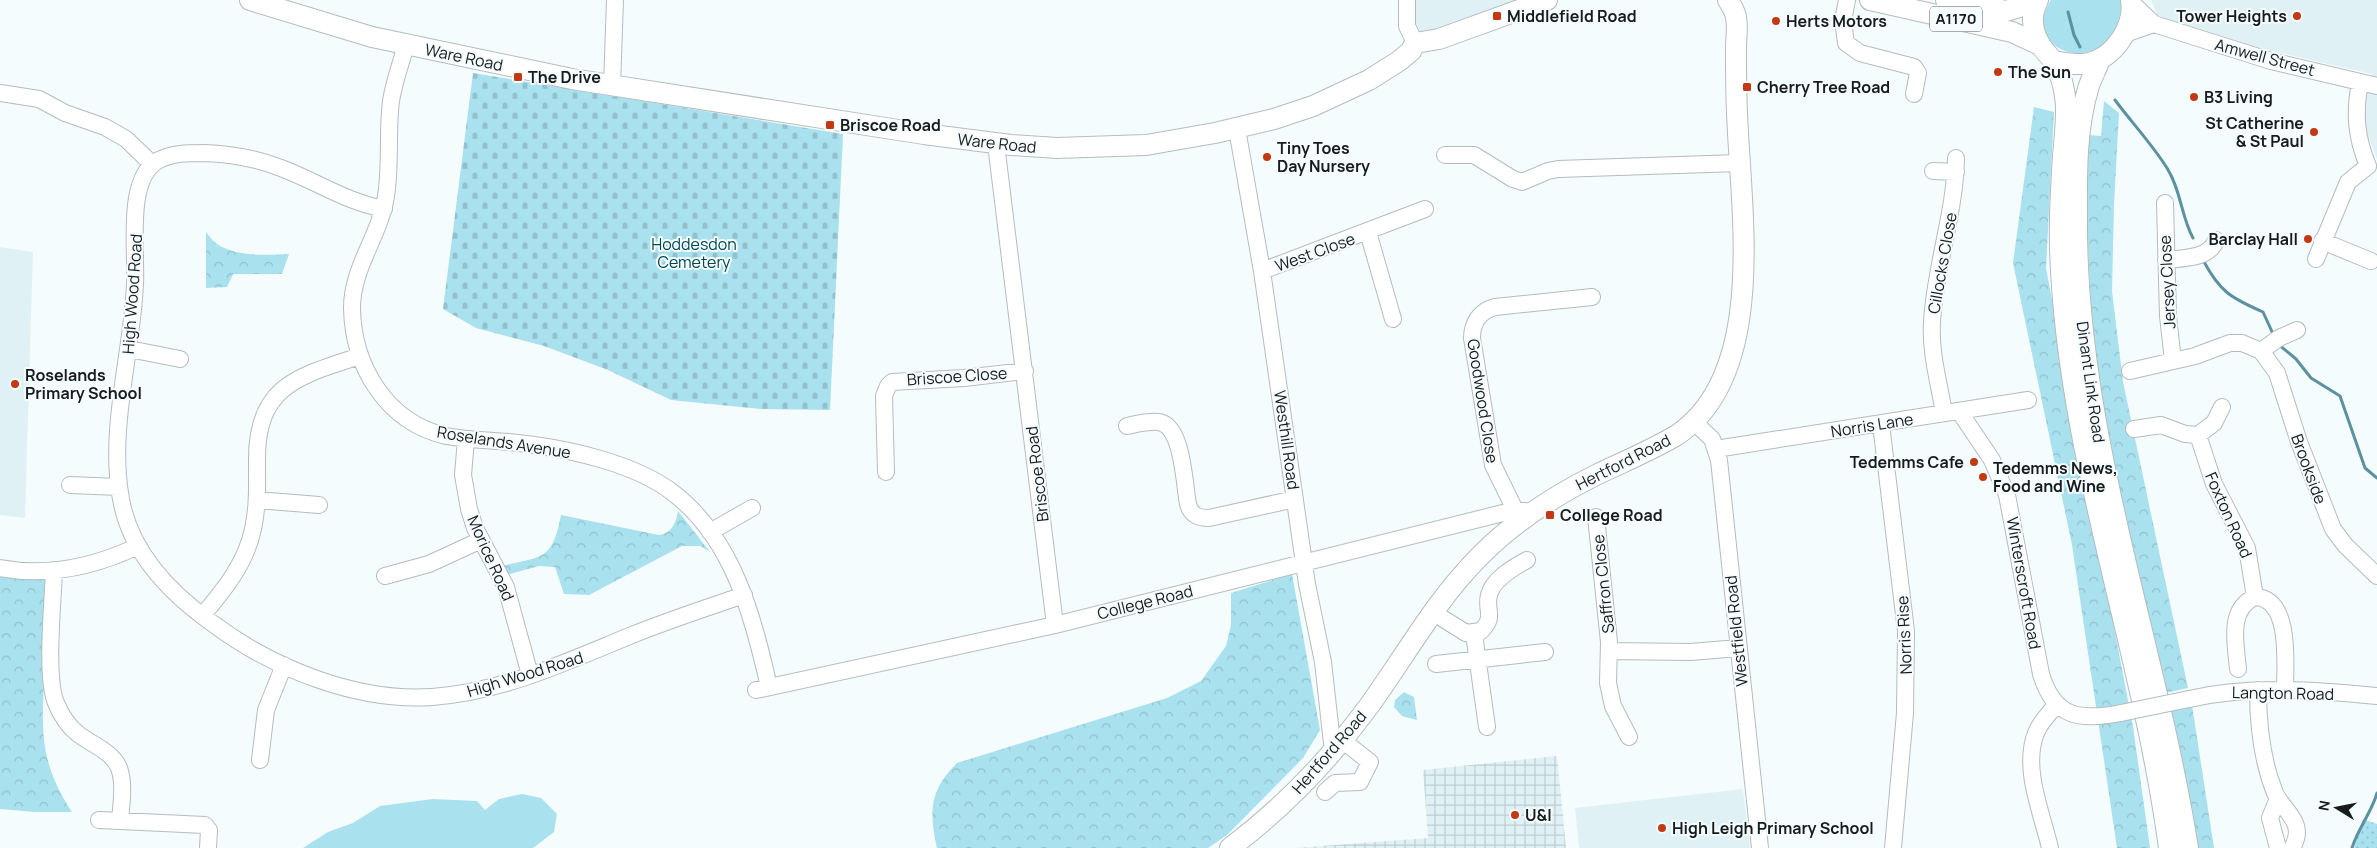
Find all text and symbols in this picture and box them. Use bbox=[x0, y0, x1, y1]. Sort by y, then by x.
place label: Middlefield Road bbox=[1507, 5, 1637, 27]
place label: Tower Heights bbox=[2176, 5, 2287, 27]
road number: A1170 bbox=[1930, 6, 1982, 32]
marker: Middlefield Road bbox=[1491, 10, 1503, 22]
place label: Herts Motors bbox=[1786, 10, 1887, 32]
marker: Tower Heights bbox=[2291, 10, 2303, 22]
marker: Herts Motors bbox=[1770, 15, 1782, 27]
street label: Amwell Street bbox=[2213, 33, 2317, 81]
street label: Ware Road bbox=[423, 38, 505, 76]
place label: The Sun bbox=[2008, 61, 2071, 83]
place label: The Drive bbox=[528, 66, 601, 88]
marker: The Sun bbox=[1992, 66, 2004, 78]
marker: The Drive bbox=[512, 71, 524, 83]
place label: Cherry Tree Road bbox=[1757, 76, 1890, 98]
marker: Cherry Tree Road bbox=[1741, 81, 1753, 93]
place label: B3 Living bbox=[2204, 86, 2273, 108]
marker: B3 Living bbox=[2188, 91, 2200, 103]
place label: St Catherine & St Paul bbox=[2205, 112, 2304, 152]
place label: Briscoe Road bbox=[840, 114, 941, 136]
marker: Briscoe Road bbox=[824, 119, 836, 131]
marker: St Catherine & St Paul bbox=[2308, 126, 2320, 138]
street label: Ware Road bbox=[956, 128, 1038, 158]
place label: Tiny Toes Day Nursery bbox=[1277, 137, 1370, 177]
marker: Tiny Toes Day Nursery bbox=[1261, 151, 1273, 163]
street label: Cillocks Close bbox=[1922, 211, 1962, 315]
street label: West Close bbox=[1272, 227, 1358, 277]
place label: Barclay Hall bbox=[2208, 228, 2298, 250]
street label: High Wood Road bbox=[117, 233, 147, 355]
park label: Hoddesdon Cemetery bbox=[651, 233, 737, 273]
marker: Barclay Hall bbox=[2302, 233, 2314, 245]
street label: Jersey Close bbox=[2154, 235, 2180, 329]
street label: Dinant Link Road bbox=[2072, 320, 2110, 444]
street label: Goodwood Close bbox=[1462, 337, 1504, 465]
street label: Briscoe Close bbox=[906, 362, 1008, 390]
place label: Roselands Primary School bbox=[25, 364, 142, 404]
marker: Roselands Primary School bbox=[9, 378, 21, 390]
street label: Westhill Road bbox=[1269, 389, 1305, 491]
street label: Norris Lane bbox=[1829, 408, 1915, 442]
street label: Roselands Avenue bbox=[436, 421, 572, 463]
street label: Briscoe Road bbox=[1020, 425, 1054, 523]
street label: Hertford Road bbox=[1572, 429, 1674, 495]
street label: Brookside bbox=[2286, 431, 2332, 507]
place label: Tedemms Cafe bbox=[1850, 451, 1964, 473]
marker: Tedemms Cafe bbox=[1968, 456, 1980, 468]
place label: Tedemms News, Food and Wine bbox=[1993, 457, 2118, 497]
street label: Foxton Road bbox=[2200, 469, 2258, 561]
marker: Tedemms News, Food and Wine bbox=[1977, 471, 1989, 483]
place label: College Road bbox=[1560, 504, 1663, 526]
marker: College Road bbox=[1544, 509, 1556, 521]
street label: Morice Road bbox=[462, 512, 520, 604]
street label: Winterscroft Road bbox=[2002, 515, 2046, 651]
street label: Saffron Close bbox=[1587, 533, 1619, 635]
street label: Westfield Road bbox=[1719, 574, 1753, 688]
street label: College Road bbox=[1095, 580, 1195, 624]
street label: Norris Rise bbox=[1891, 595, 1917, 675]
street label: High Wood Road bbox=[464, 646, 586, 702]
street label: Langton Road bbox=[2232, 681, 2334, 705]
street label: Hertford Road bbox=[1287, 706, 1371, 798]
north arrow bbox=[2312, 783, 2362, 833]
text: N bbox=[2313, 799, 2334, 812]
place label: U&I bbox=[1525, 804, 1552, 826]
marker: U&I bbox=[1509, 809, 1521, 821]
place label: High Leigh Primary School bbox=[1672, 817, 1874, 839]
marker: High Leigh Primary School bbox=[1656, 822, 1668, 834]

